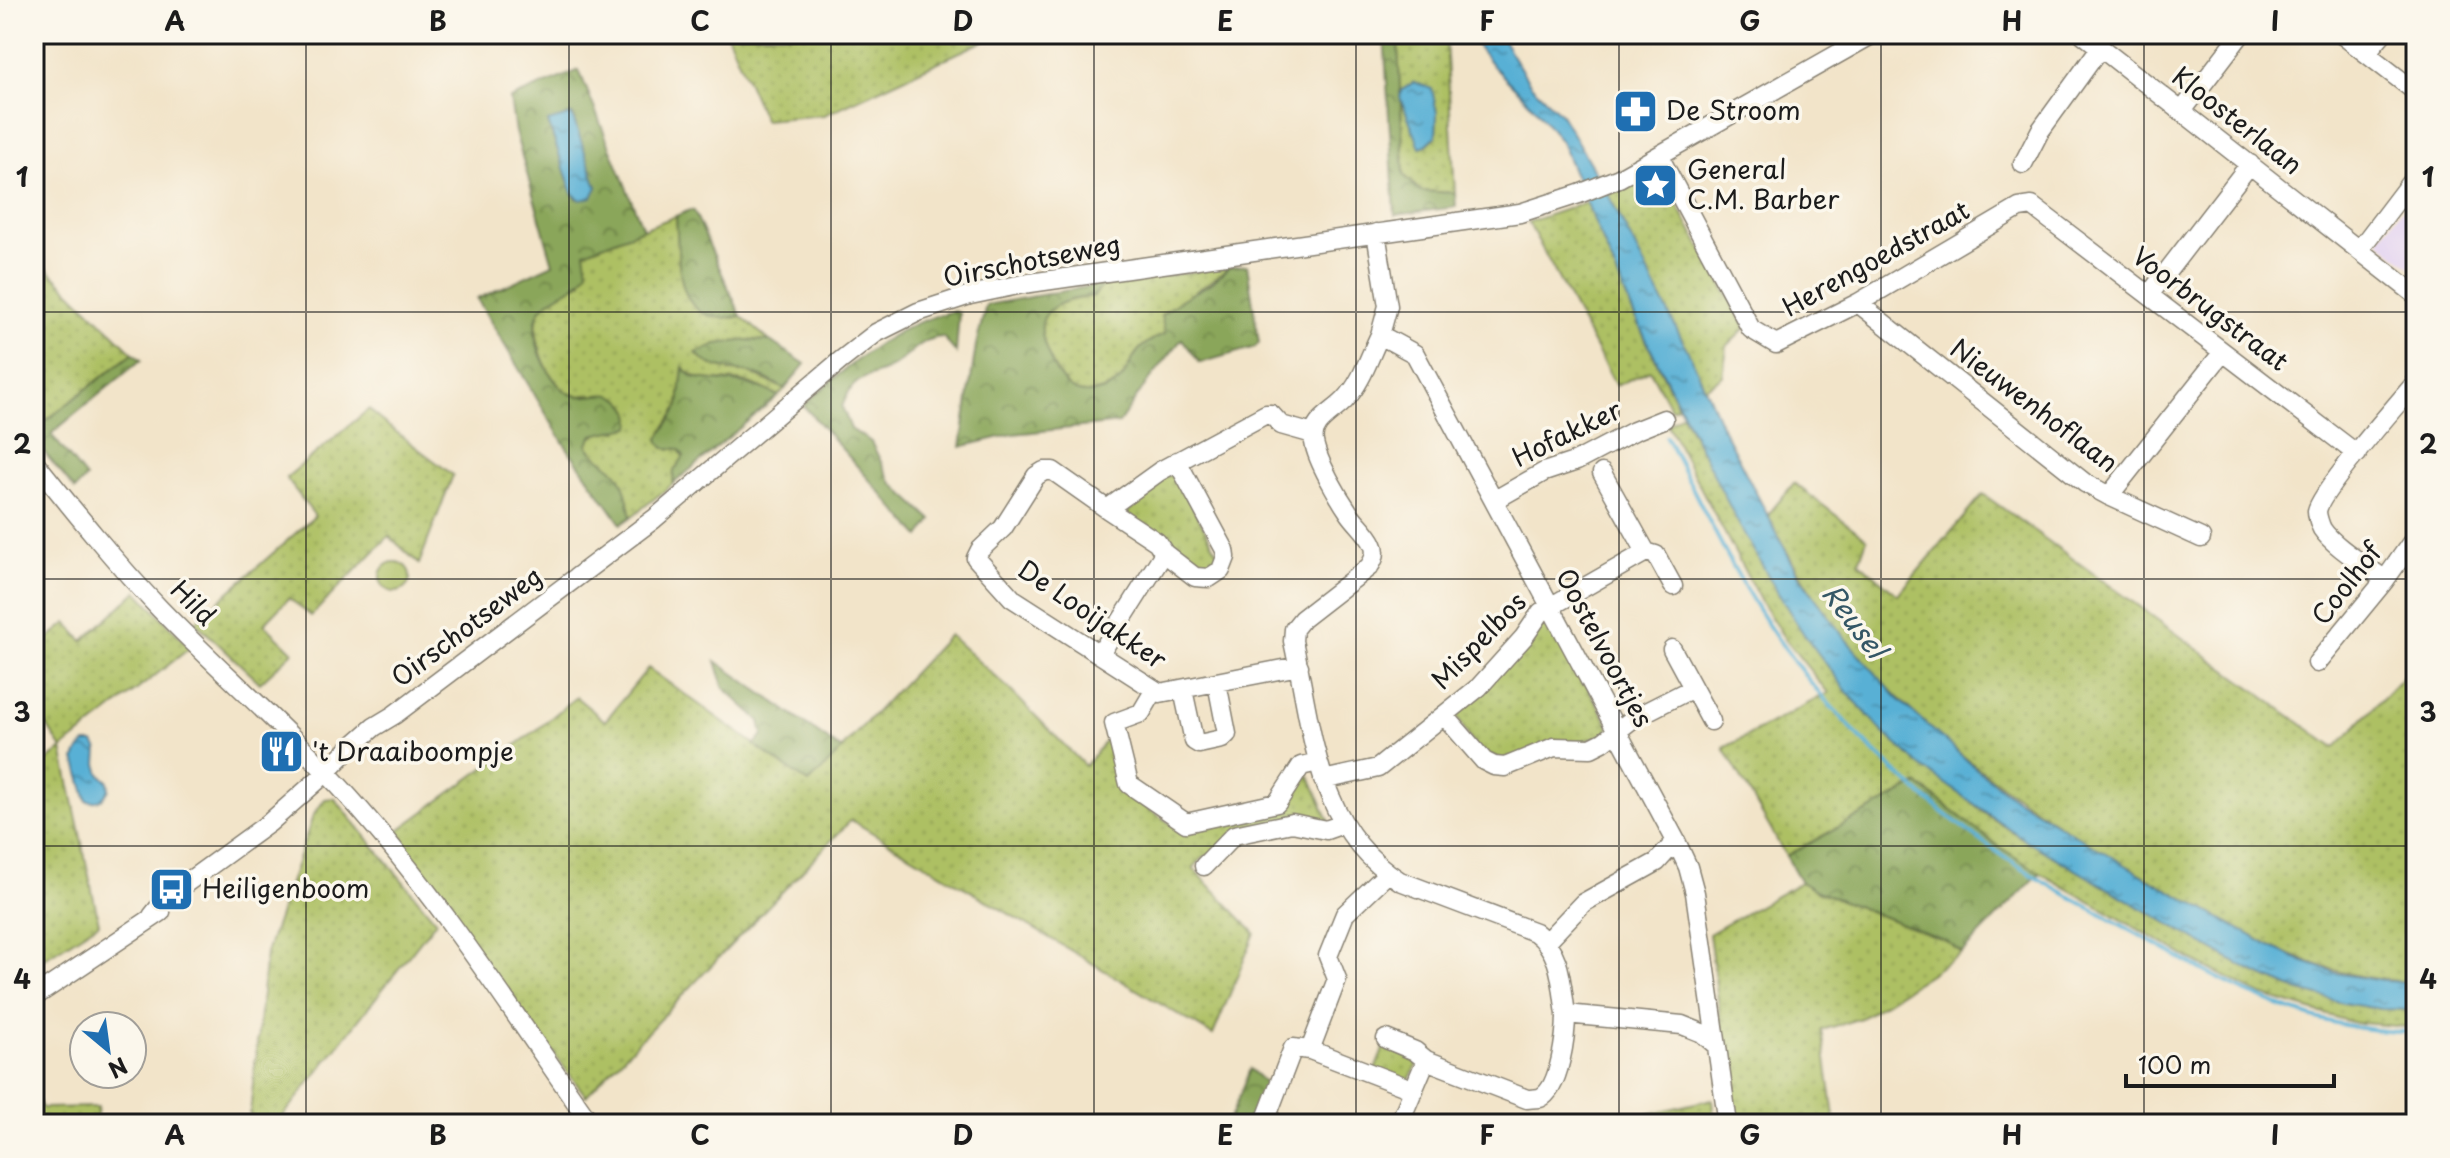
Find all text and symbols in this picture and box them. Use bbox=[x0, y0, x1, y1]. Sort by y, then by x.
text: A bbox=[165, 1, 185, 40]
text: B bbox=[429, 1, 447, 40]
text: C bbox=[690, 1, 710, 40]
text: D bbox=[953, 1, 973, 40]
text: E bbox=[1217, 1, 1233, 40]
text: F bbox=[1479, 1, 1495, 40]
text: G bbox=[1739, 1, 1761, 40]
text: H bbox=[2002, 1, 2022, 40]
text: I bbox=[2271, 1, 2279, 40]
street label: Kloosterlaan bbox=[2165, 56, 2311, 183]
pharmacy icon: De Stroom bbox=[1611, 87, 1659, 135]
place label: De Stroom bbox=[1666, 90, 1801, 129]
place label: General C.M. Barber bbox=[1687, 149, 1840, 218]
text: 1 bbox=[16, 157, 28, 196]
text: 1 bbox=[2422, 157, 2434, 196]
place icon: General C.M. Barber bbox=[1632, 161, 1680, 209]
street label: Herengoedstraat bbox=[1774, 190, 1976, 325]
street label: Oirschotseweg bbox=[940, 223, 1124, 296]
street label: Voorbrugstraat bbox=[2125, 236, 2297, 380]
street label: Nieuwenhoflaan bbox=[1943, 329, 2127, 481]
street label: Hofakker bbox=[1505, 389, 1628, 476]
text: 2 bbox=[13, 424, 31, 463]
text: 2 bbox=[2419, 424, 2437, 463]
street label: Coolhof bbox=[2301, 532, 2392, 633]
street label: De Looijakker bbox=[1011, 550, 1176, 678]
street label: Oirschotseweg bbox=[382, 556, 550, 696]
street label: Oostelvoortjes bbox=[1547, 561, 1664, 734]
street label: Hild bbox=[162, 570, 226, 634]
water label: Reusel bbox=[1813, 574, 1900, 670]
street label: Mispelbos bbox=[1421, 582, 1534, 697]
text: 3 bbox=[13, 692, 31, 731]
text: 3 bbox=[2419, 692, 2437, 731]
restaurant icon: 't Draaiboompje bbox=[257, 728, 305, 776]
place label: 't Draaiboompje bbox=[312, 731, 514, 770]
bus stop icon: Heiligenboom bbox=[147, 865, 195, 913]
place label: Heiligenboom bbox=[202, 868, 369, 907]
text: 4 bbox=[13, 959, 31, 998]
text: 4 bbox=[2419, 959, 2437, 998]
north arrow bbox=[68, 1010, 148, 1090]
scale bar bbox=[2126, 1038, 2334, 1088]
text: 100 m bbox=[2138, 1046, 2211, 1082]
text: N bbox=[103, 1050, 134, 1087]
text: A bbox=[165, 1115, 185, 1154]
text: B bbox=[429, 1115, 447, 1154]
text: C bbox=[690, 1115, 710, 1154]
text: D bbox=[953, 1115, 973, 1154]
text: E bbox=[1217, 1115, 1233, 1154]
text: F bbox=[1479, 1115, 1495, 1154]
text: G bbox=[1739, 1115, 1761, 1154]
text: H bbox=[2002, 1115, 2022, 1154]
text: I bbox=[2271, 1115, 2279, 1154]

